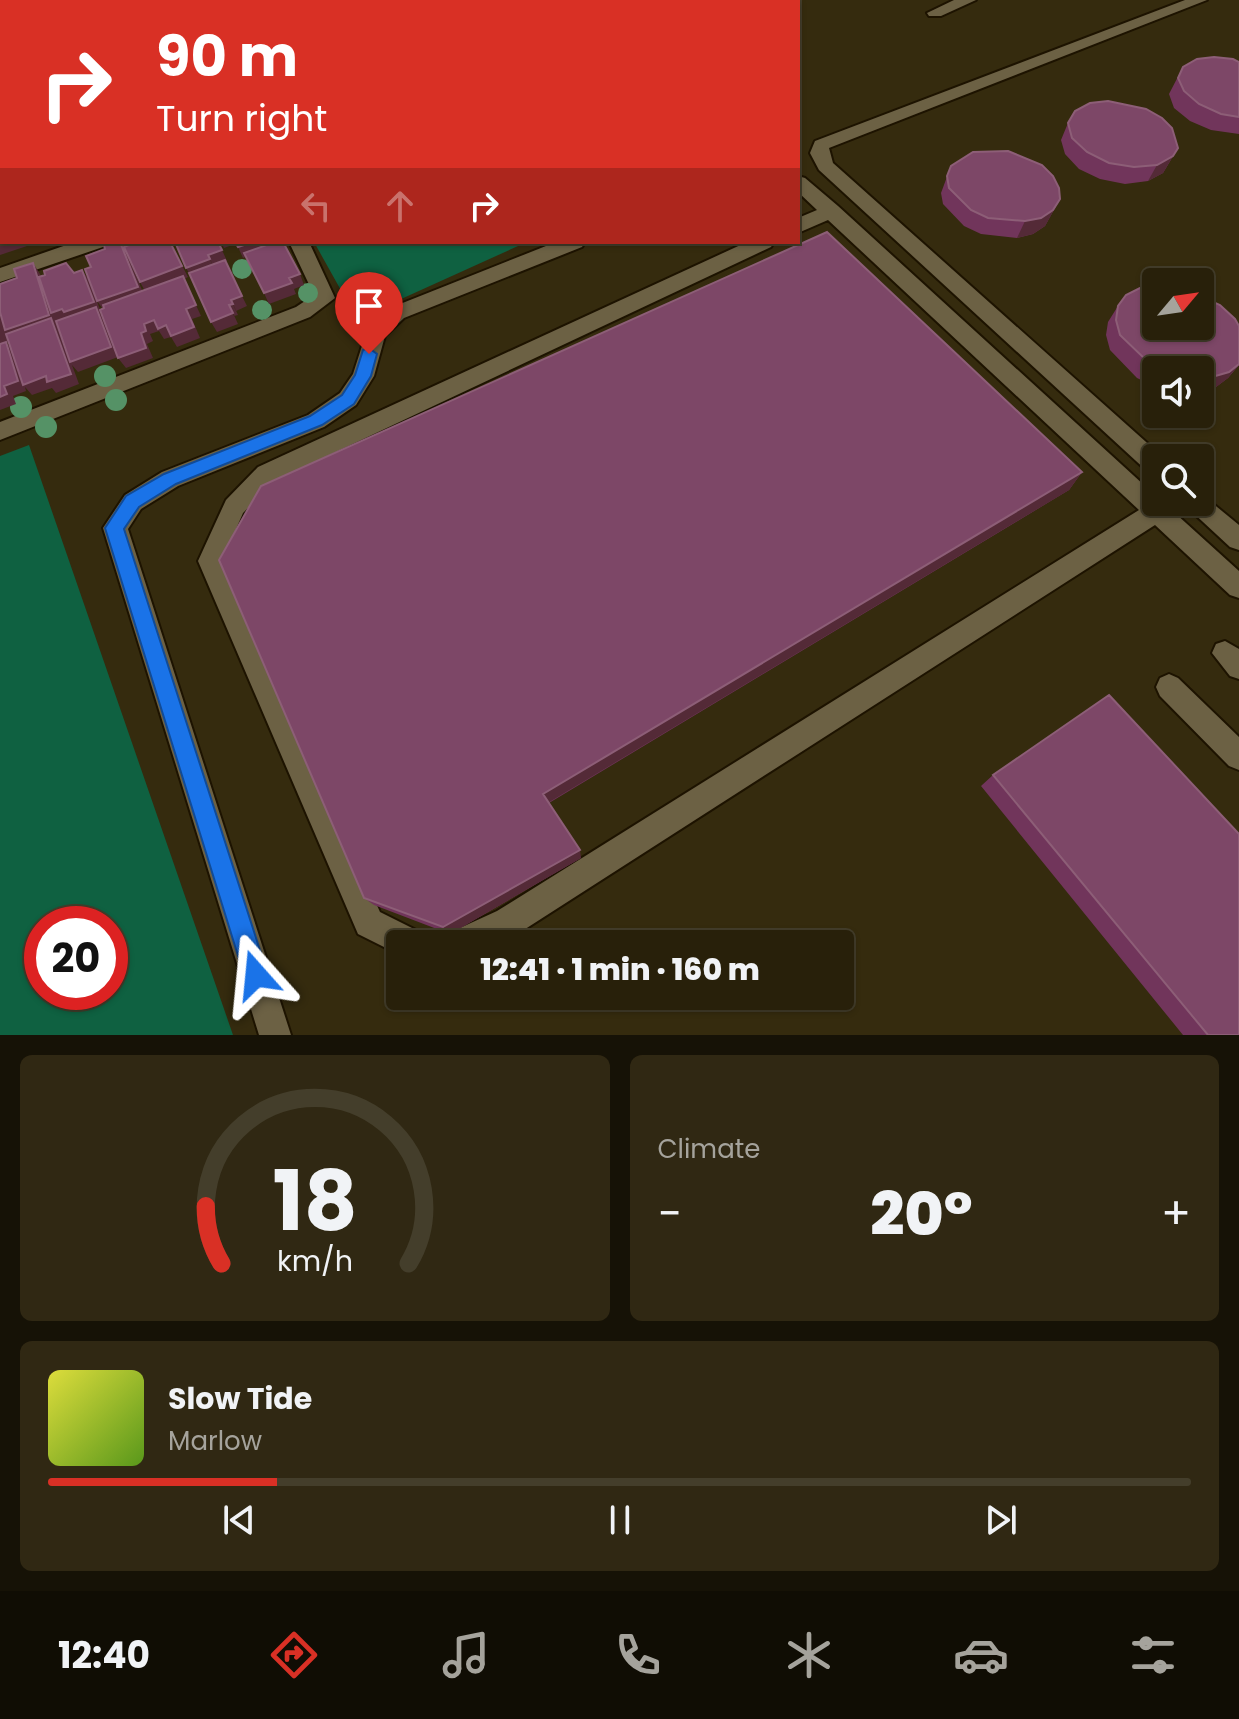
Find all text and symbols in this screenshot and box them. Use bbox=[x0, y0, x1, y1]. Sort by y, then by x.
text: 90 m bbox=[156, 17, 298, 96]
icon: right bbox=[24, 32, 128, 136]
text: Turn right bbox=[156, 93, 327, 144]
icon: left bbox=[294, 184, 338, 228]
icon: ahead bbox=[378, 184, 422, 228]
icon: right bbox=[462, 184, 506, 228]
north arrow bbox=[1142, 268, 1214, 340]
map controls bbox=[1142, 268, 1214, 516]
pin bbox=[335, 272, 403, 354]
icon: arrive bbox=[347, 284, 391, 328]
button: sound bbox=[1142, 356, 1214, 428]
button: search bbox=[1142, 444, 1214, 516]
speed limit sign: 20 bbox=[24, 906, 128, 1010]
position arrow bbox=[214, 933, 298, 1017]
text: 12:41 · 1 min · 160 m bbox=[480, 948, 760, 991]
text: Climate bbox=[658, 1131, 760, 1167]
text: 18 bbox=[272, 1143, 357, 1259]
text: 20° bbox=[870, 1172, 973, 1256]
text: − bbox=[658, 1183, 682, 1244]
text: + bbox=[1161, 1183, 1191, 1244]
text: km/h bbox=[277, 1241, 353, 1281]
text: Slow Tide bbox=[168, 1377, 312, 1420]
text: Marlow bbox=[168, 1423, 262, 1459]
icon: previous bbox=[217, 1498, 261, 1542]
icon: pause bbox=[598, 1498, 642, 1542]
icon: next bbox=[979, 1498, 1023, 1542]
icon: directions bbox=[266, 1627, 322, 1683]
icon: music bbox=[438, 1627, 494, 1683]
icon: phone bbox=[610, 1627, 666, 1683]
icon: climate bbox=[781, 1627, 837, 1683]
icon: car bbox=[953, 1627, 1009, 1683]
icon: filters bbox=[1125, 1627, 1181, 1683]
text: 12:40 bbox=[58, 1630, 150, 1681]

